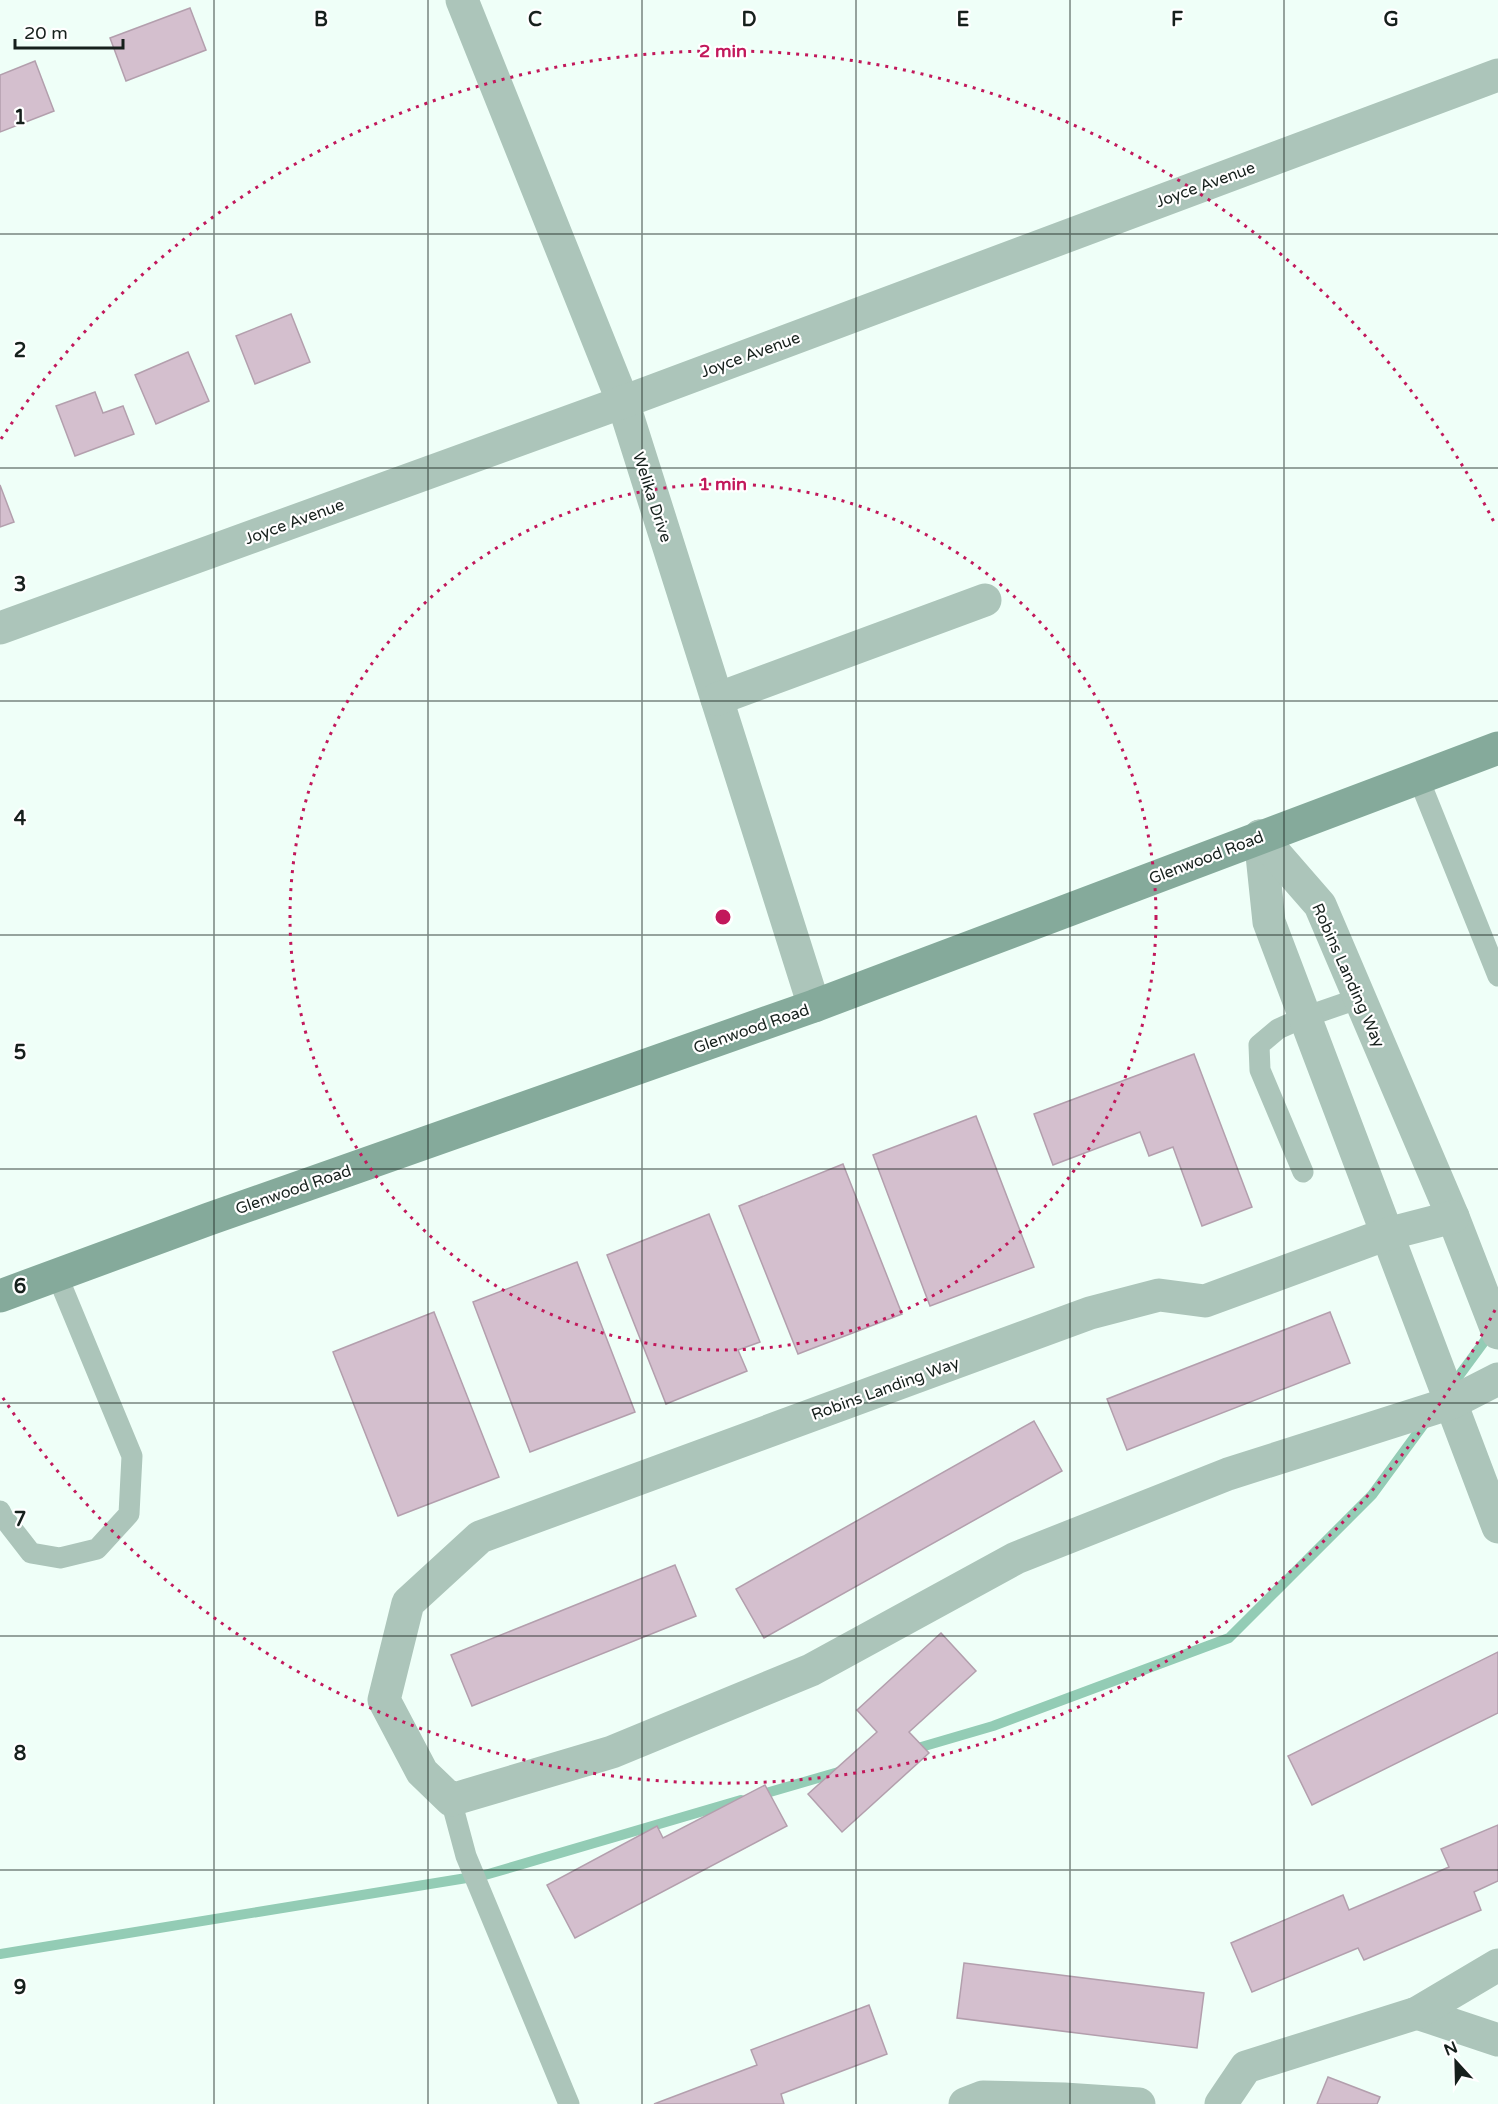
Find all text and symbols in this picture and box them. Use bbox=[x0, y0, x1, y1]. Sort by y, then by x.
text: B bbox=[314, 8, 328, 32]
text: C bbox=[528, 8, 542, 32]
text: D bbox=[741, 8, 757, 32]
text: E bbox=[957, 8, 970, 32]
text: F bbox=[1171, 8, 1183, 32]
text: G bbox=[1383, 8, 1399, 32]
scale bar bbox=[15, 12, 123, 50]
text: 20 m bbox=[24, 22, 68, 44]
text: 2 min bbox=[699, 40, 747, 62]
text: 1 bbox=[14, 106, 26, 130]
street label: Joyce Avenue bbox=[1153, 158, 1258, 212]
street label: Joyce Avenue bbox=[698, 328, 803, 382]
text: 2 bbox=[14, 339, 26, 363]
street label: Welika Drive bbox=[628, 450, 676, 545]
text: 1 min bbox=[699, 473, 747, 495]
street label: Joyce Avenue bbox=[242, 495, 347, 549]
text: 3 bbox=[14, 573, 26, 597]
text: 4 bbox=[14, 807, 27, 831]
street label: Glenwood Road bbox=[1146, 827, 1267, 889]
street label: Robins Landing Way bbox=[1307, 900, 1389, 1051]
centre of rings bbox=[713, 907, 733, 927]
street label: Glenwood Road bbox=[691, 1000, 812, 1058]
text: 5 bbox=[14, 1041, 26, 1065]
street label: Glenwood Road bbox=[233, 1161, 354, 1219]
text: 6 bbox=[14, 1275, 26, 1299]
street label: Robins Landing Way bbox=[809, 1353, 962, 1425]
text: 7 bbox=[14, 1508, 26, 1532]
text: 8 bbox=[14, 1742, 26, 1766]
text: 9 bbox=[14, 1976, 26, 2000]
north arrow bbox=[1426, 2032, 1486, 2092]
text: N bbox=[1441, 2037, 1460, 2061]

